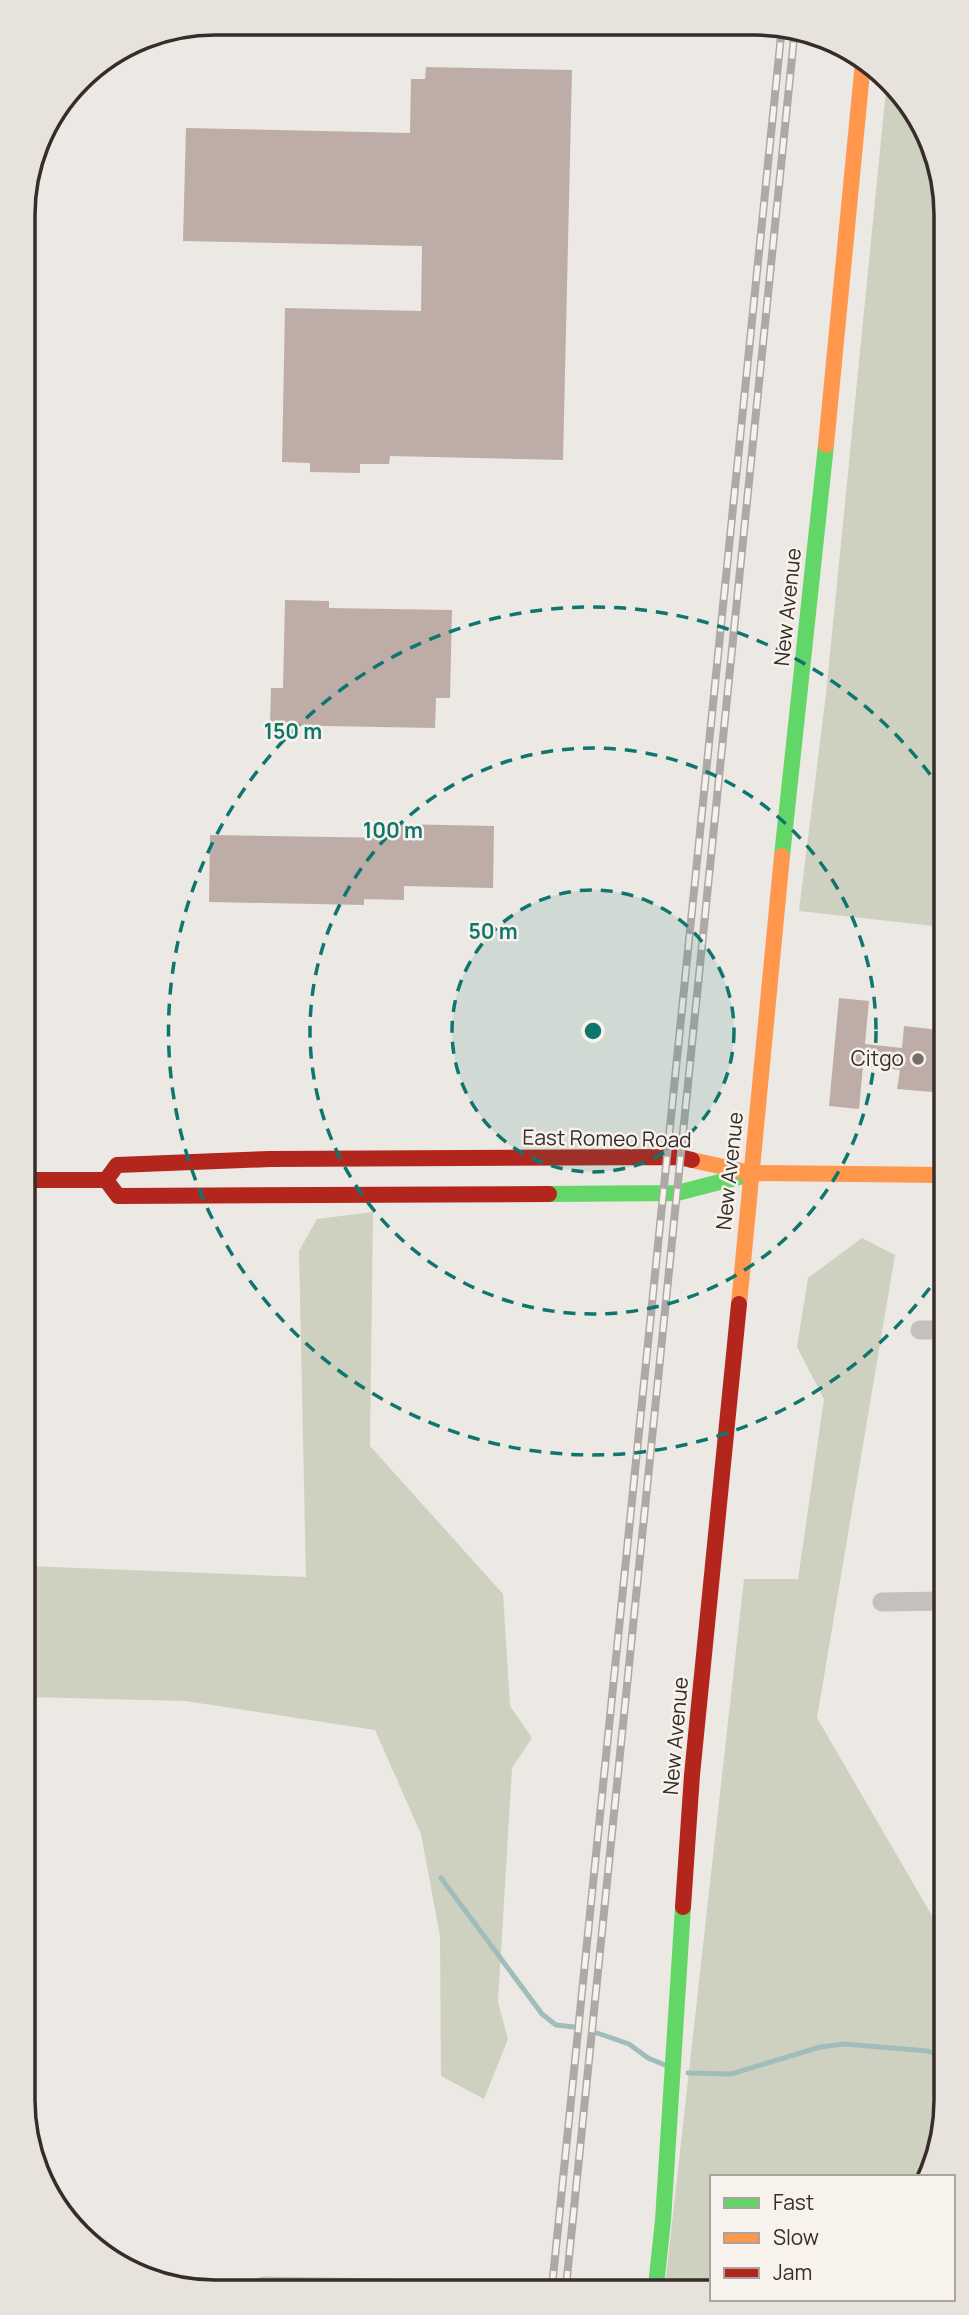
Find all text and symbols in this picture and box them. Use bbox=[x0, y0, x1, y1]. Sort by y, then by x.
street label: New Avenue bbox=[767, 547, 807, 667]
text: 150 m bbox=[264, 717, 322, 745]
text: 100 m bbox=[363, 816, 423, 844]
text: 50 m bbox=[468, 917, 518, 945]
centre of rings bbox=[581, 1019, 605, 1043]
place label: Citgo bbox=[851, 1044, 904, 1072]
marker: Citgo bbox=[910, 1051, 926, 1067]
street label: New Avenue bbox=[709, 1111, 749, 1231]
street label: East Romeo Road bbox=[522, 1123, 692, 1153]
street label: New Avenue bbox=[656, 1676, 694, 1796]
legend bbox=[710, 2175, 955, 2301]
text: Fast bbox=[773, 2188, 814, 2216]
text: Slow bbox=[773, 2223, 819, 2251]
text: Jam bbox=[773, 2258, 812, 2286]

